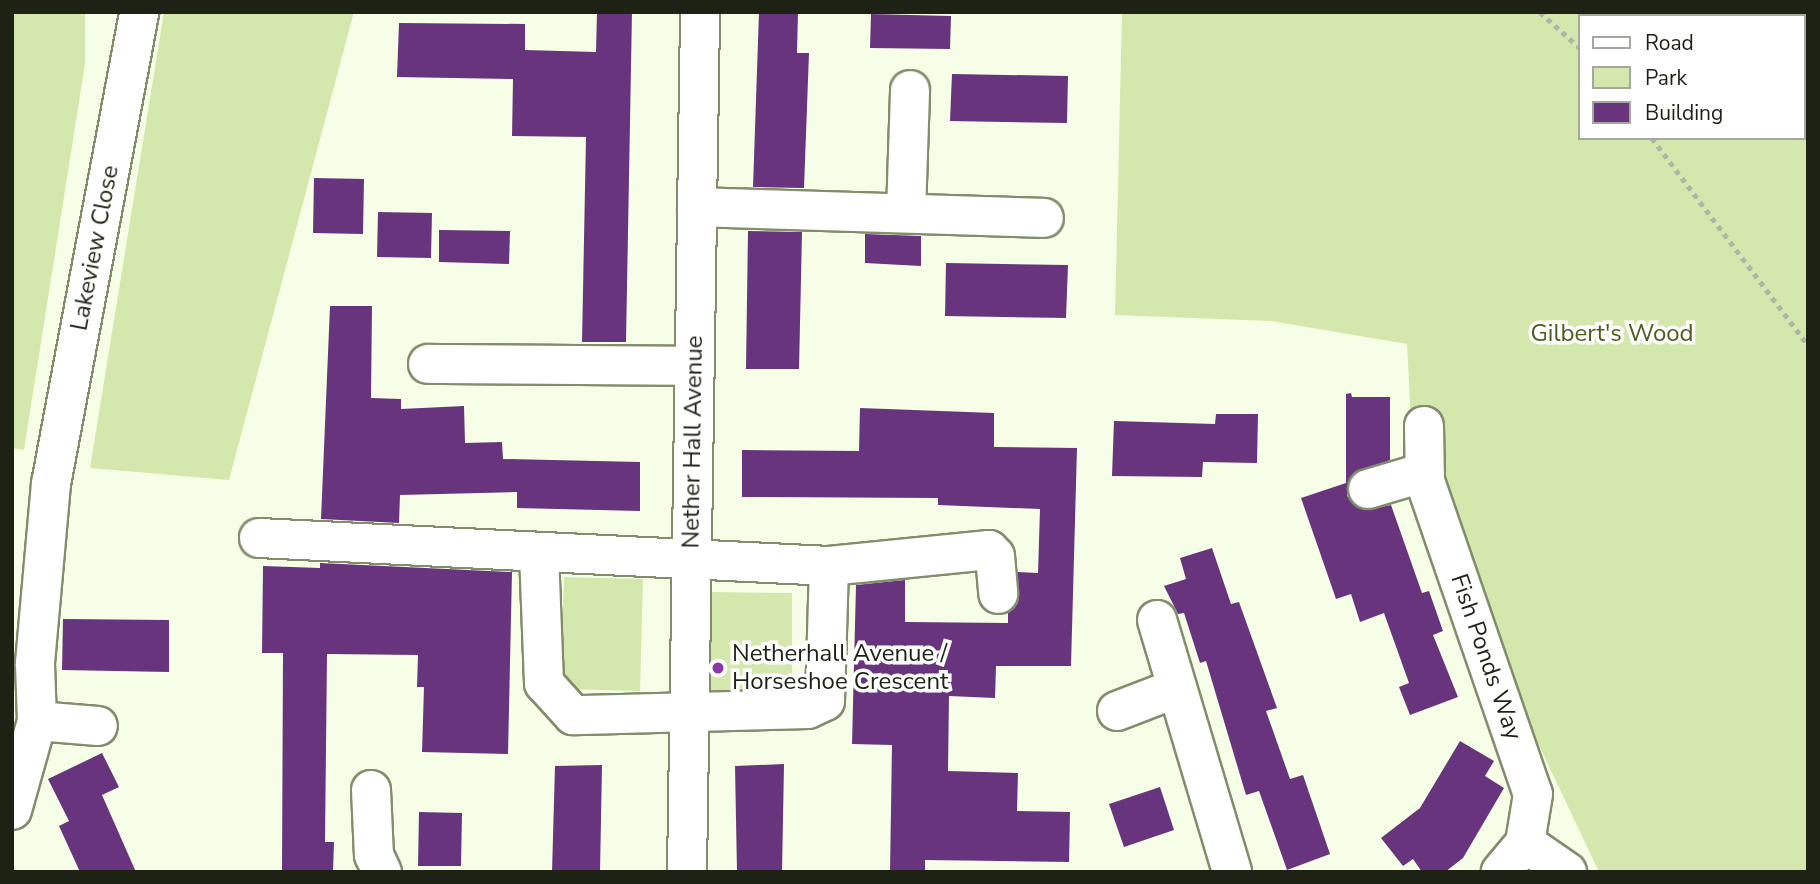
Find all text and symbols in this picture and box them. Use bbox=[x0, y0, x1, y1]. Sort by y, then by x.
legend bbox=[1578, 14, 1806, 140]
text: Road bbox=[1645, 29, 1694, 57]
text: Park bbox=[1645, 64, 1687, 92]
text: Building bbox=[1645, 99, 1723, 127]
street label: Lakeview Close bbox=[65, 163, 125, 333]
park label: Gilbert's Wood bbox=[1530, 320, 1694, 348]
street label: Nether Hall Avenue bbox=[677, 335, 709, 549]
street label: Fish Ponds Way bbox=[1444, 570, 1528, 744]
place label: Netherhall Avenue / Horseshoe Crescent bbox=[732, 640, 948, 696]
marker: Netherhall Avenue / Horseshoe Crescent bbox=[710, 660, 726, 676]

